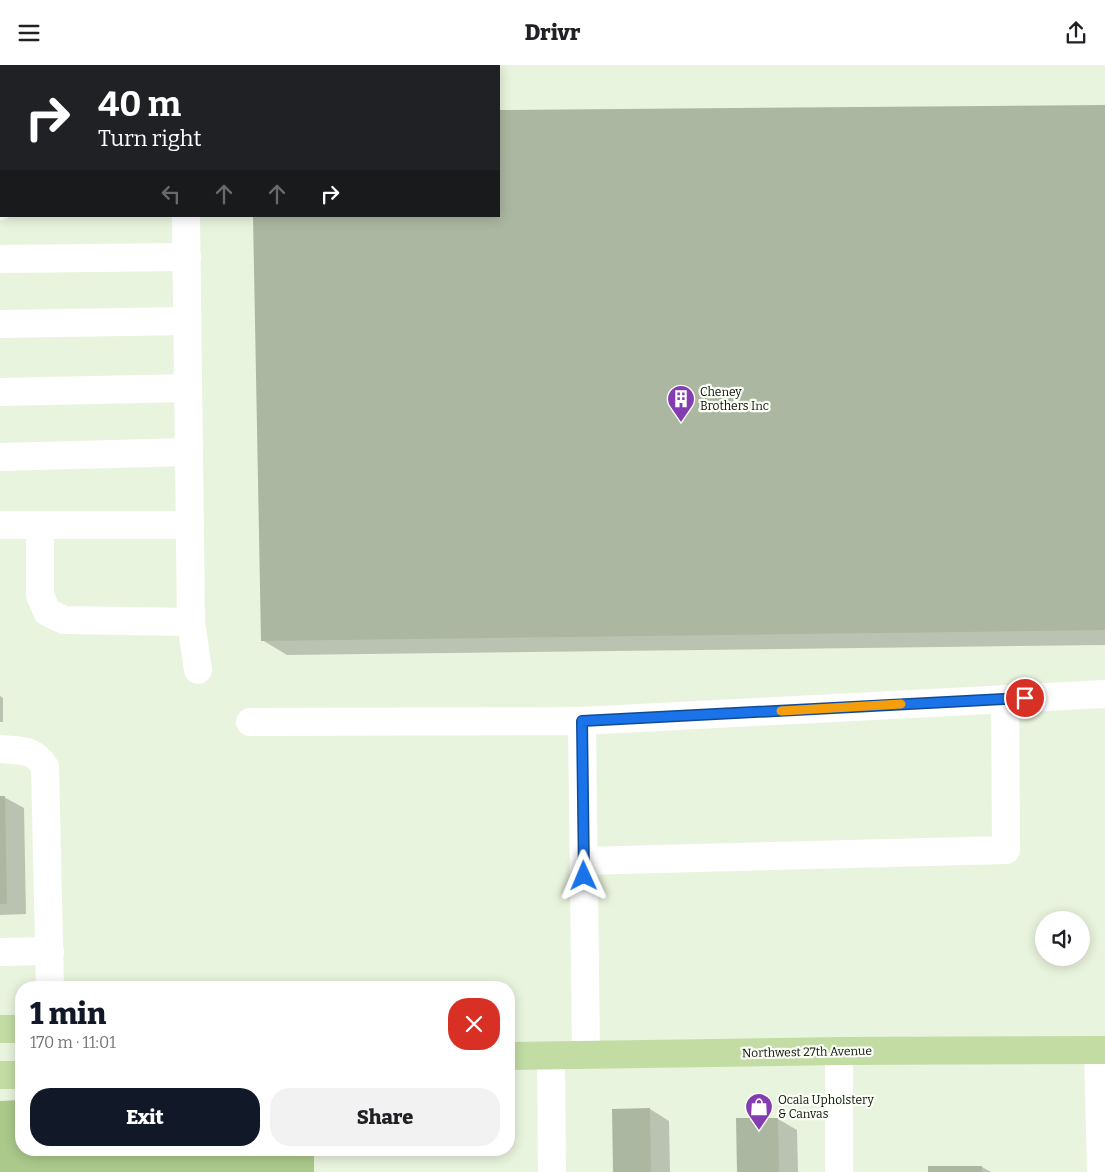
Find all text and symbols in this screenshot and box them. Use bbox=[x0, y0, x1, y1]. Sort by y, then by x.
icon: menu bbox=[15, 19, 43, 47]
text: Drivr bbox=[525, 19, 580, 46]
icon: share bbox=[1062, 19, 1090, 47]
text: 40 m bbox=[98, 83, 181, 125]
icon: right bbox=[15, 85, 80, 150]
text: Turn right bbox=[98, 125, 201, 152]
icon: left bbox=[157, 180, 185, 208]
icon: ahead bbox=[210, 180, 238, 208]
icon: ahead bbox=[263, 180, 291, 208]
icon: right bbox=[316, 180, 344, 208]
building icon: Cheney Brothers Inc bbox=[666, 384, 696, 423]
place label: Cheney Brothers Inc bbox=[700, 385, 769, 413]
pin bbox=[1004, 677, 1046, 719]
icon: arrive bbox=[1011, 684, 1039, 712]
position arrow bbox=[557, 849, 609, 901]
map controls bbox=[1035, 911, 1090, 966]
button: sound bbox=[1035, 911, 1090, 966]
text: 1 min bbox=[30, 996, 106, 1032]
button: close bbox=[448, 998, 500, 1050]
text: 170 m · 11:01 bbox=[30, 1033, 116, 1052]
street label: Northwest 27th Avenue bbox=[742, 1044, 872, 1060]
button: Exit bbox=[30, 1088, 260, 1146]
button: Share bbox=[270, 1088, 500, 1146]
shop icon: Ocala Upholstery & Canvas bbox=[744, 1092, 774, 1131]
place label: Ocala Upholstery & Canvas bbox=[778, 1093, 875, 1121]

